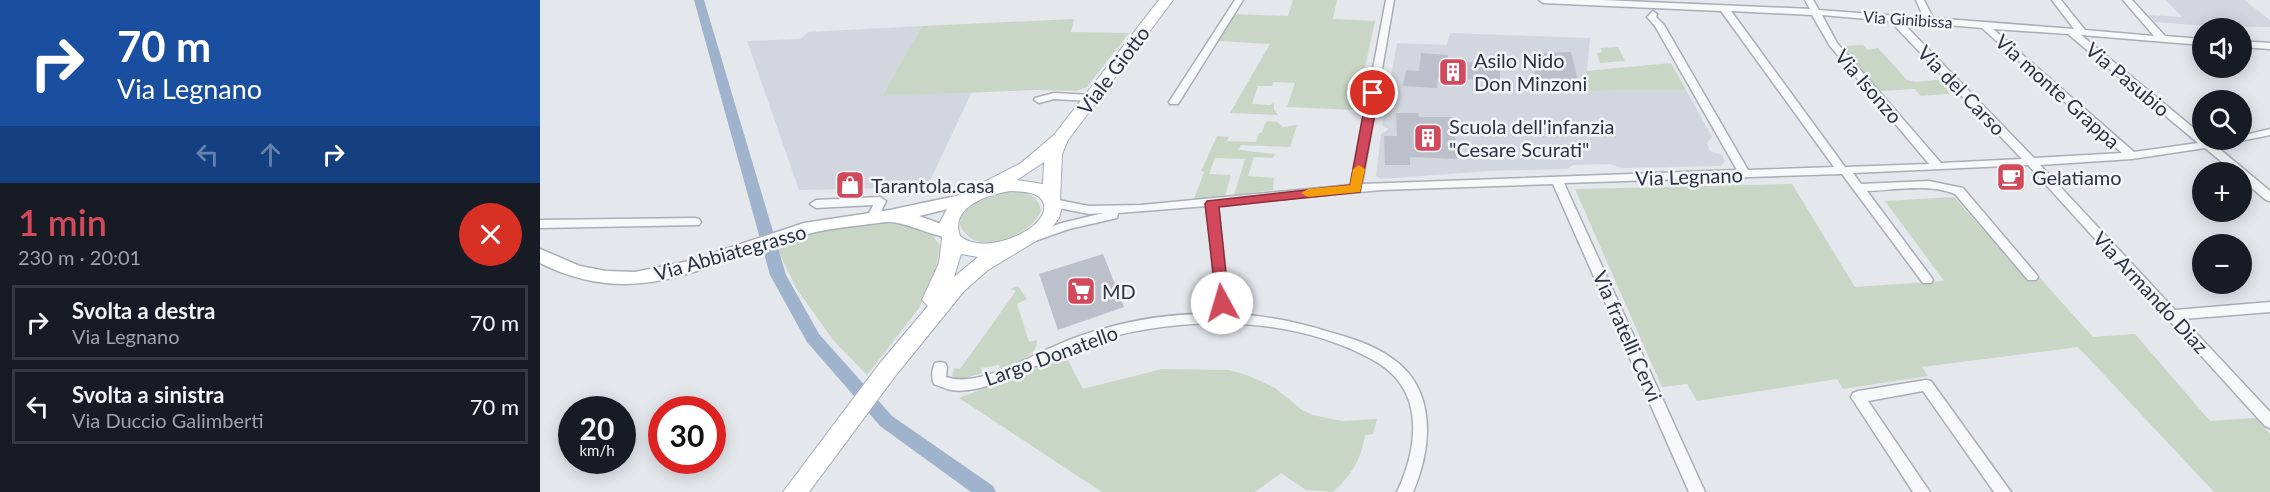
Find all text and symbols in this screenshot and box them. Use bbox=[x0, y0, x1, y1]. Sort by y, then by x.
street label: Via Ginibissa bbox=[1863, 6, 1953, 32]
map controls bbox=[2192, 18, 2252, 294]
button: sound bbox=[2192, 18, 2252, 78]
text: 70 m bbox=[117, 21, 211, 71]
street label: Viale Giotto bbox=[1072, 21, 1154, 119]
icon: right bbox=[18, 24, 96, 102]
street label: Via monte Grappa bbox=[1991, 29, 2125, 153]
street label: Via Pasubio bbox=[2081, 37, 2175, 121]
street label: Via del Carso bbox=[1913, 40, 2011, 140]
street label: Via Isonzo bbox=[1830, 44, 1908, 128]
place label: Asilo Nido Don Minzoni bbox=[1474, 48, 1587, 95]
building icon: Asilo Nido Don Minzoni bbox=[1437, 56, 1469, 88]
pin bbox=[1347, 67, 1398, 118]
text: Via Legnano bbox=[117, 72, 262, 105]
icon: arrive bbox=[1356, 76, 1389, 109]
button: search bbox=[2192, 90, 2252, 150]
place label: Scuola dell'infanzia "Cesare Scurati" bbox=[1449, 114, 1615, 161]
building icon: Scuola dell'infanzia "Cesare Scurati" bbox=[1412, 122, 1444, 154]
icon: left bbox=[191, 138, 224, 171]
icon: ahead bbox=[254, 138, 287, 171]
icon: right bbox=[317, 138, 350, 171]
cafe icon: Gelatiamo bbox=[1995, 161, 2027, 193]
street label: Via Legnano bbox=[1635, 162, 1743, 190]
button: + bbox=[2192, 162, 2252, 222]
place label: Gelatiamo bbox=[2032, 165, 2122, 189]
shop icon: Tarantola.casa bbox=[834, 169, 866, 201]
place label: Tarantola.casa bbox=[871, 173, 994, 197]
text: 1 min bbox=[18, 200, 107, 244]
button: close bbox=[459, 203, 522, 266]
street label: Via Abbiategrasso bbox=[651, 219, 809, 285]
street label: Via Armando Diaz bbox=[2089, 226, 2213, 358]
button: − bbox=[2192, 234, 2252, 294]
text: 230 m · 20:01 bbox=[18, 245, 141, 269]
street label: Via fratelli Cervi bbox=[1588, 267, 1668, 405]
position arrow bbox=[1190, 271, 1254, 335]
supermarket icon: MD bbox=[1065, 275, 1097, 307]
place label: MD bbox=[1102, 279, 1136, 303]
text: Svolta a destra bbox=[72, 297, 215, 324]
icon: right bbox=[21, 306, 54, 339]
text: 70 m bbox=[470, 309, 519, 336]
street label: Largo Donatello bbox=[981, 320, 1121, 390]
text: Via Legnano bbox=[72, 324, 180, 348]
text: Svolta a sinistra bbox=[72, 381, 224, 408]
icon: left bbox=[21, 390, 54, 423]
text: 70 m bbox=[470, 393, 519, 420]
speed limit sign: 30 bbox=[648, 396, 726, 474]
text: Via Duccio Galimberti bbox=[72, 408, 264, 432]
text: 20 bbox=[580, 410, 614, 446]
text: km/h bbox=[579, 441, 615, 459]

